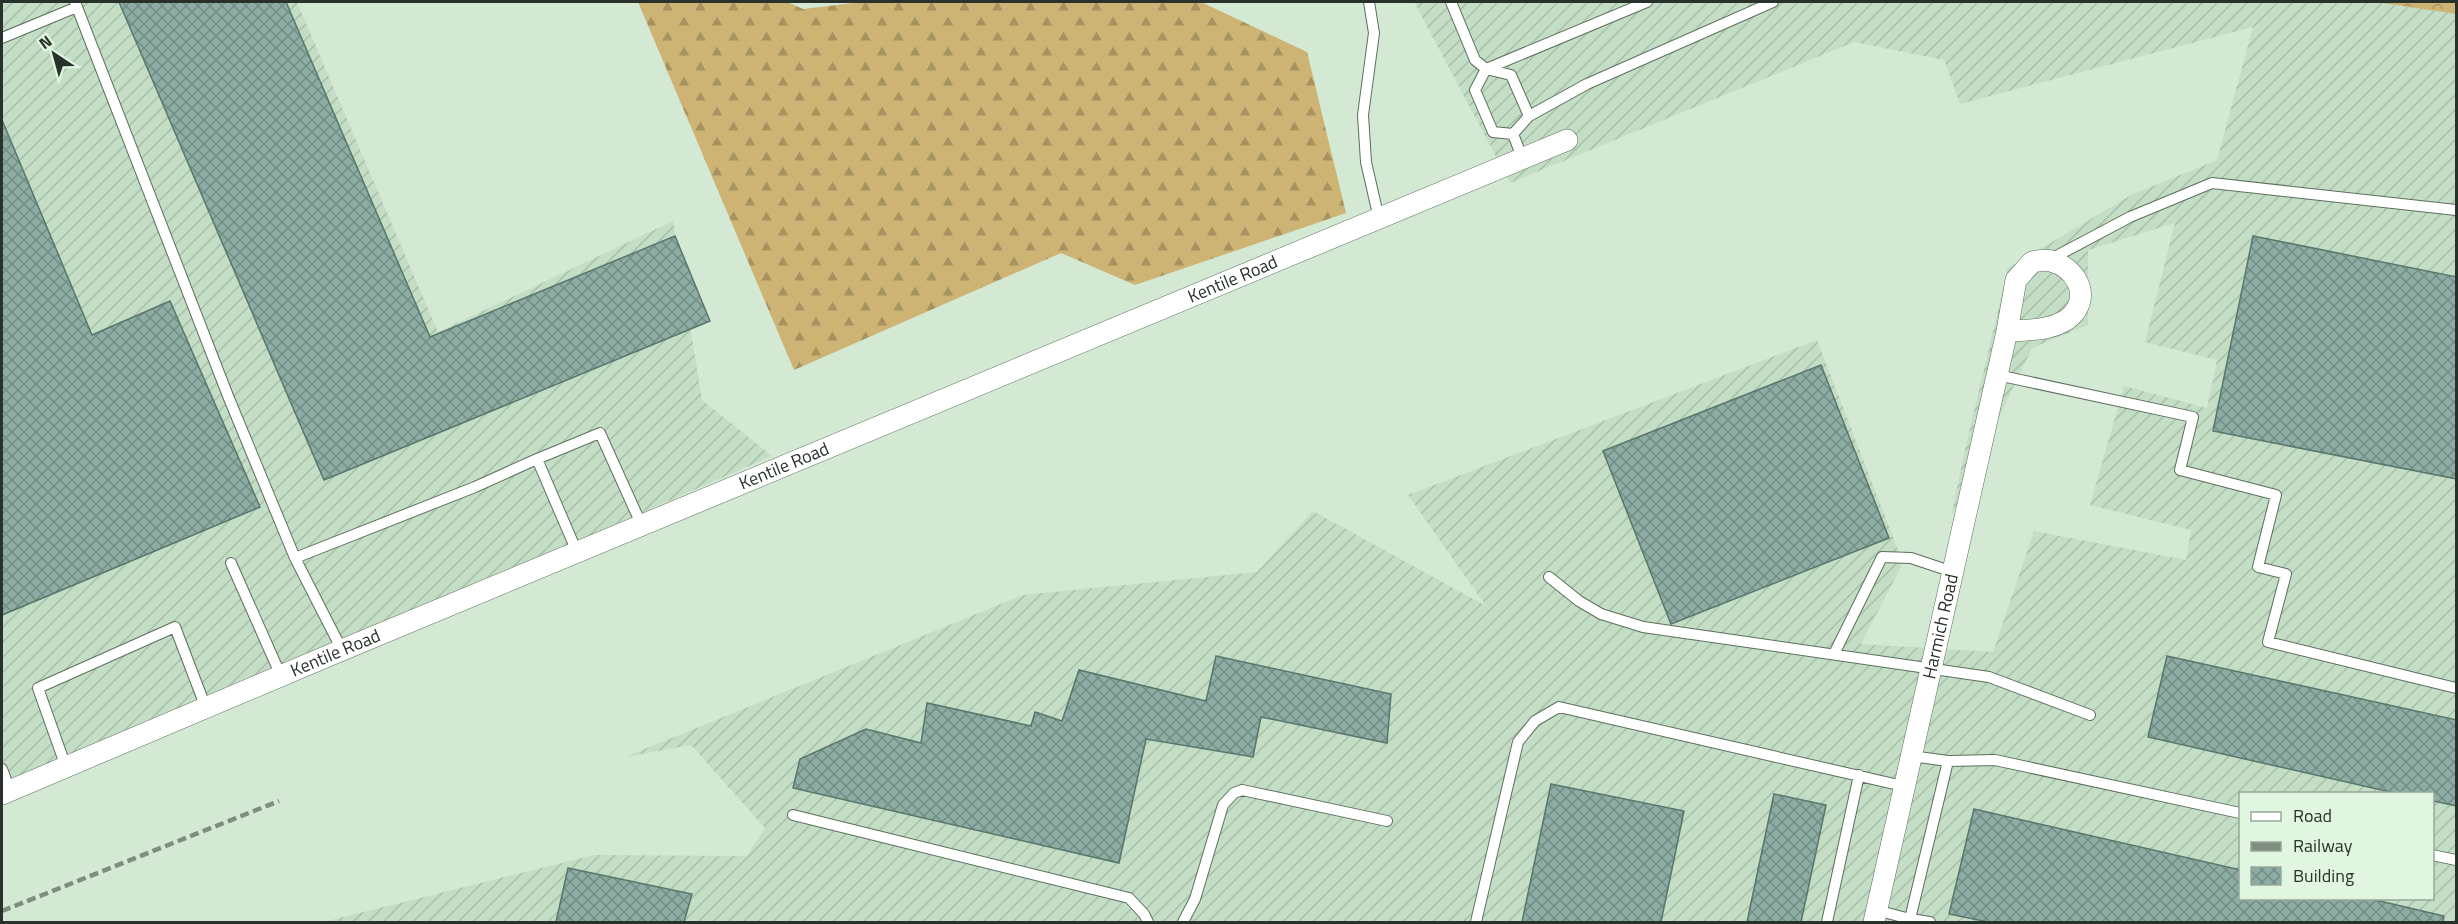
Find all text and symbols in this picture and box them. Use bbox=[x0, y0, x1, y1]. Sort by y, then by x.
north arrow bbox=[24, 24, 84, 84]
text: N bbox=[34, 29, 57, 55]
street label: Kentile Road bbox=[1183, 248, 1282, 309]
street label: Kentile Road bbox=[735, 435, 833, 496]
street label: Harmich Road bbox=[1915, 571, 1965, 681]
street label: Kentile Road bbox=[286, 622, 384, 683]
legend bbox=[2239, 792, 2434, 900]
text: Road bbox=[2293, 802, 2332, 829]
text: Railway bbox=[2293, 832, 2353, 859]
text: Building bbox=[2293, 862, 2354, 889]

